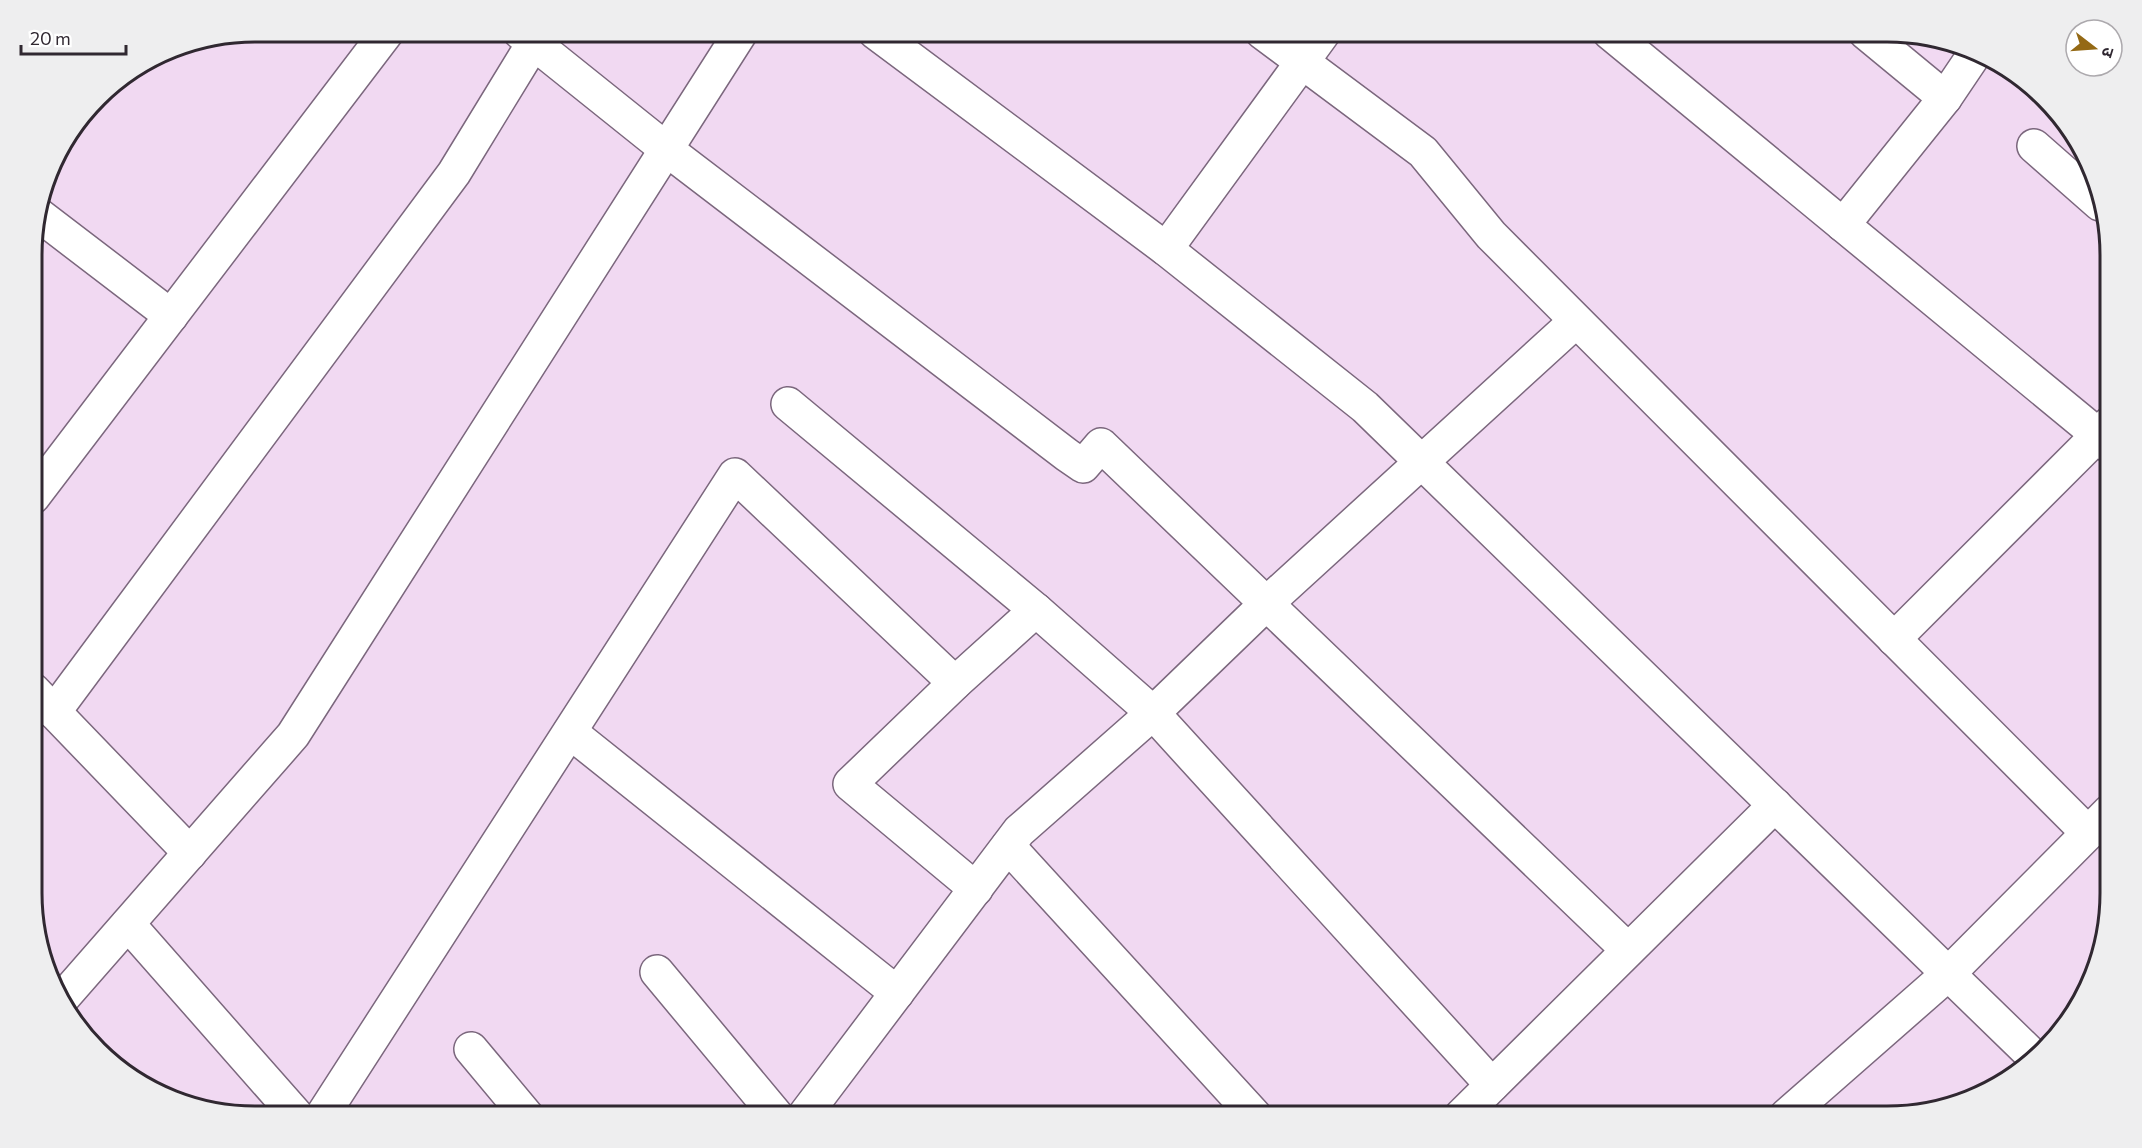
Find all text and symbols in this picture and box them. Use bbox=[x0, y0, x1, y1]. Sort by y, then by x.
scale bar bbox=[21, 18, 126, 56]
north arrow bbox=[2064, 18, 2124, 78]
text: 20 m bbox=[30, 27, 71, 49]
text: उ bbox=[2098, 45, 2119, 60]

